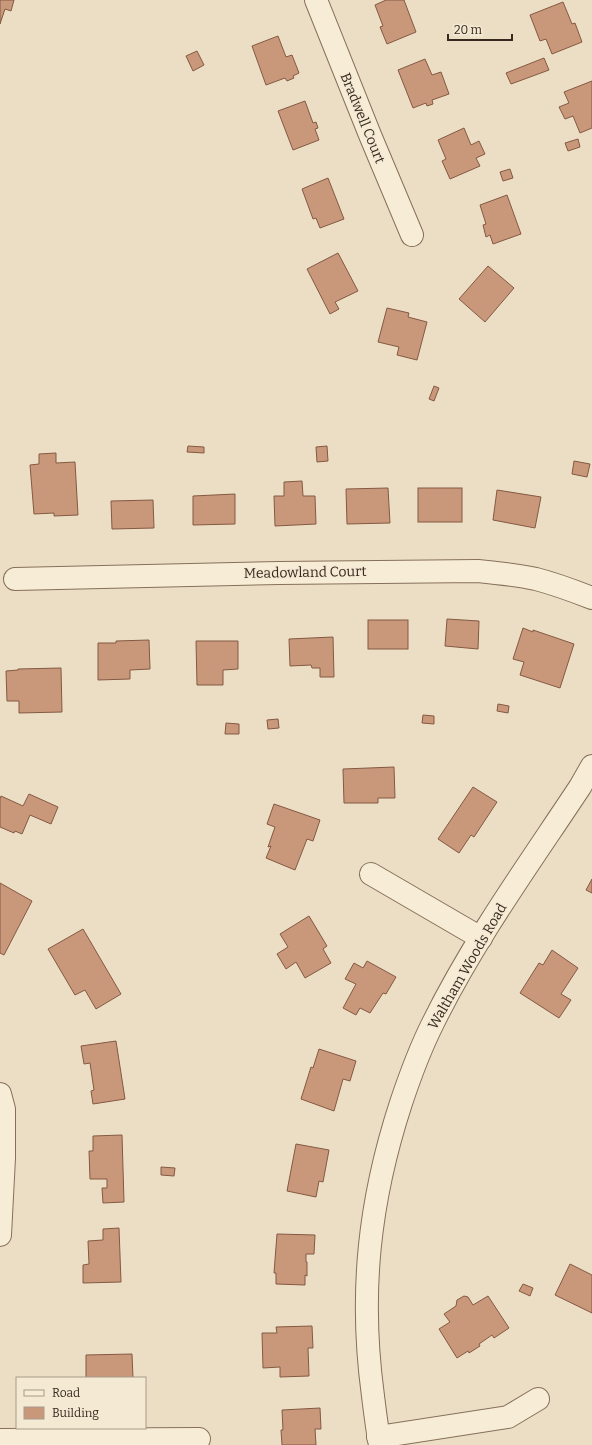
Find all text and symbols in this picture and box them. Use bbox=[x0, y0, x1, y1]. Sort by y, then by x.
scale bar bbox=[448, 16, 512, 42]
text: 20 m bbox=[454, 23, 483, 37]
street label: Bradwell Court bbox=[337, 70, 388, 166]
street label: Meadowland Court bbox=[243, 563, 367, 582]
street label: Waltham Woods Road bbox=[424, 900, 510, 1032]
legend bbox=[16, 1377, 146, 1429]
text: Road bbox=[52, 1386, 80, 1400]
text: Building bbox=[52, 1406, 99, 1420]

